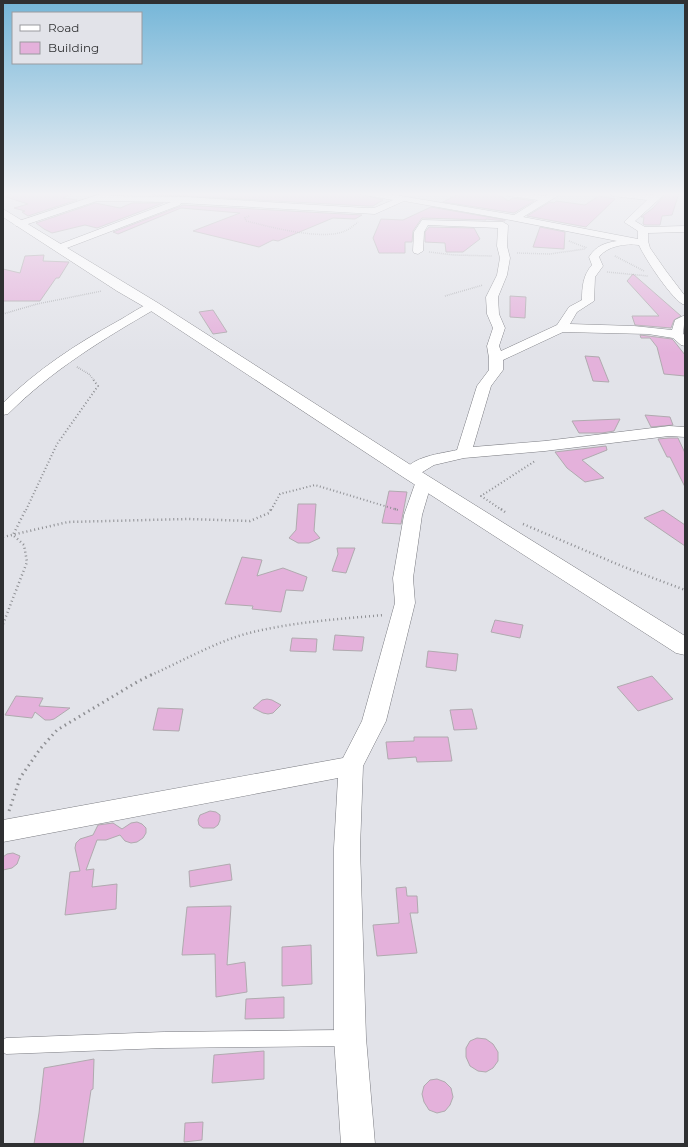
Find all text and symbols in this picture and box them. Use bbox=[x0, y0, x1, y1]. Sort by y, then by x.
legend bbox=[12, 12, 142, 64]
text: Road bbox=[48, 20, 79, 35]
text: Building bbox=[48, 40, 99, 55]

